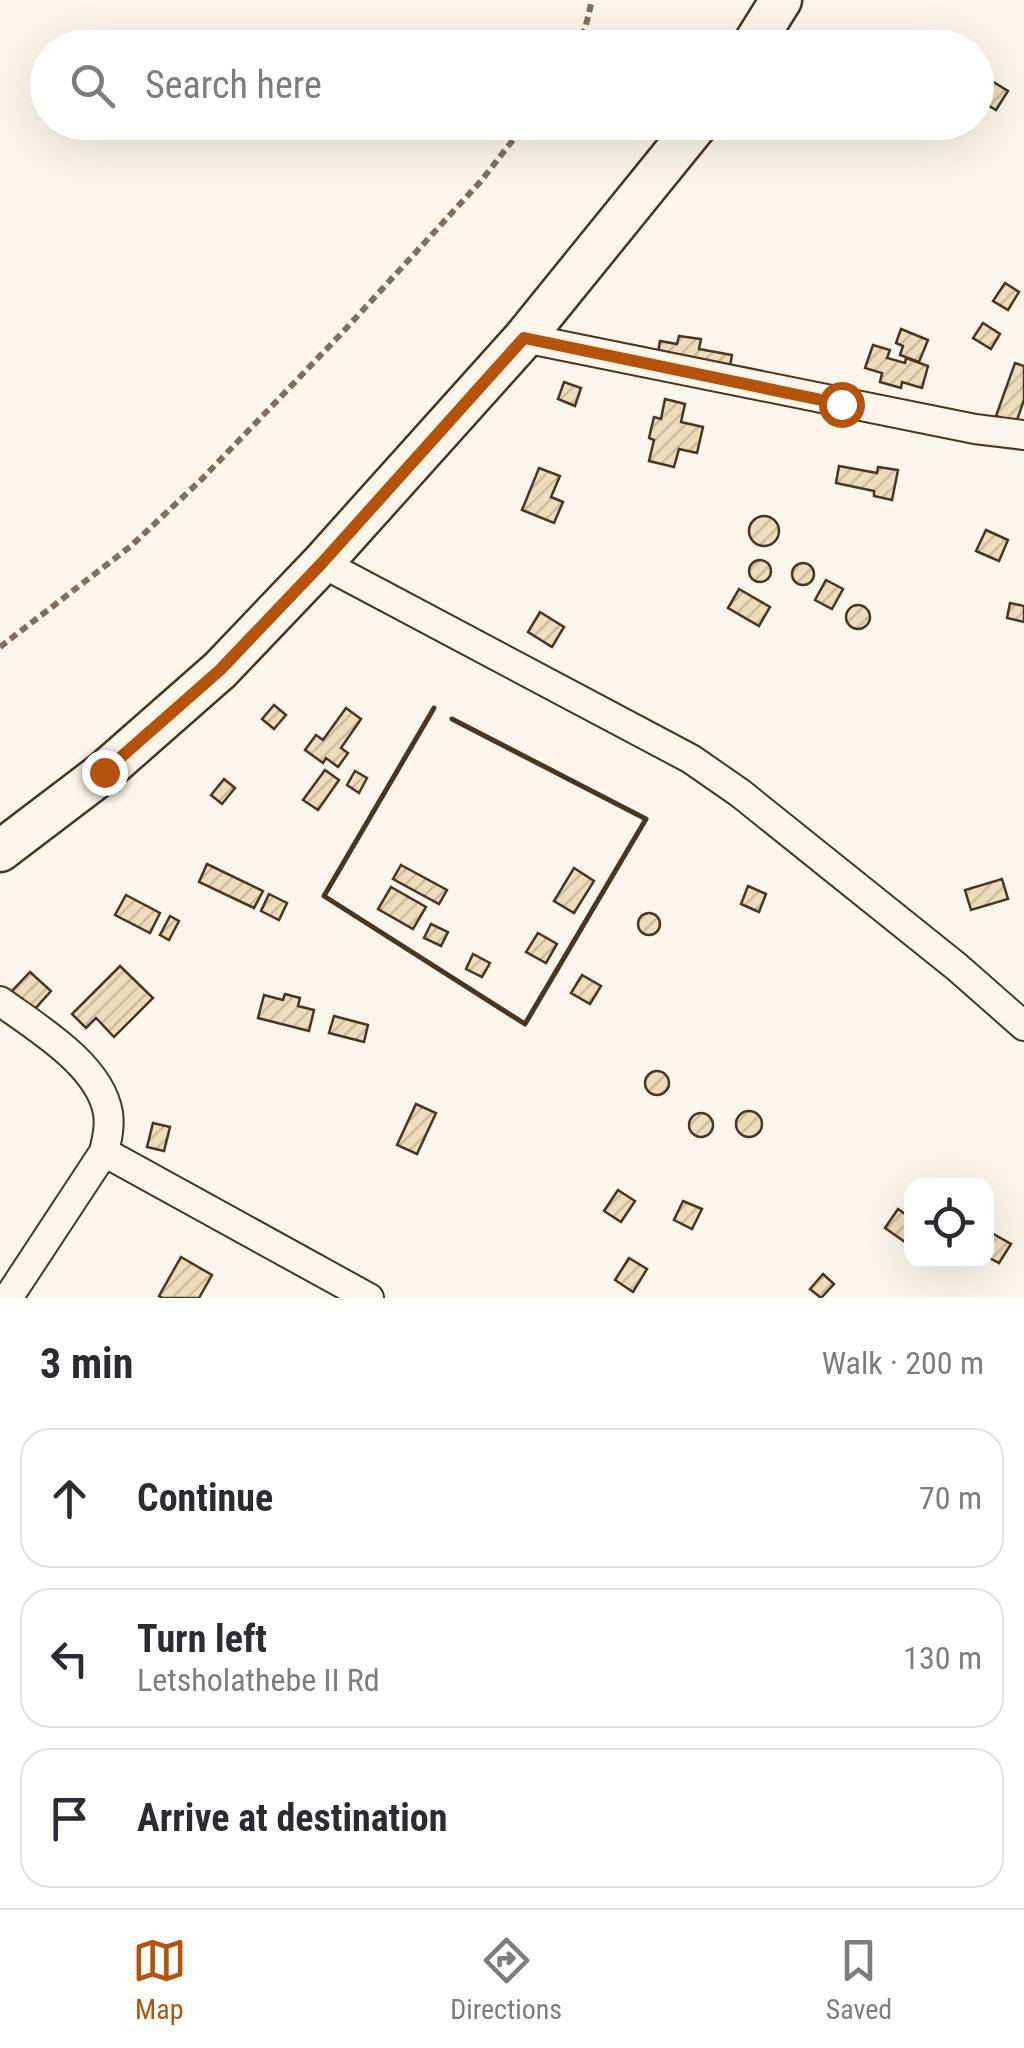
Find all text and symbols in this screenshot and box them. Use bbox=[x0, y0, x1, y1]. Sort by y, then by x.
search box bbox=[30, 30, 994, 140]
icon: search bbox=[65, 58, 120, 113]
text: Search here bbox=[145, 63, 322, 107]
route start bbox=[819, 382, 865, 428]
route end bbox=[82, 750, 128, 796]
map controls bbox=[904, 1178, 994, 1268]
button: locate bbox=[904, 1178, 994, 1268]
text: 3 min bbox=[40, 1339, 133, 1388]
text: Walk · 200 m bbox=[822, 1344, 984, 1382]
icon: ahead bbox=[42, 1471, 97, 1526]
text: Continue bbox=[137, 1476, 273, 1520]
text: 70 m bbox=[919, 1479, 982, 1517]
text: Turn left bbox=[137, 1617, 267, 1661]
icon: left bbox=[42, 1631, 97, 1686]
text: 130 m bbox=[903, 1639, 982, 1677]
text: Letsholathebe II Rd bbox=[137, 1661, 380, 1699]
icon: arrive bbox=[42, 1791, 97, 1846]
text: Arrive at destination bbox=[137, 1796, 447, 1840]
tab: Map bbox=[132, 1933, 187, 2026]
tab: Directions bbox=[450, 1933, 562, 2026]
tab: Saved bbox=[826, 1933, 892, 2026]

